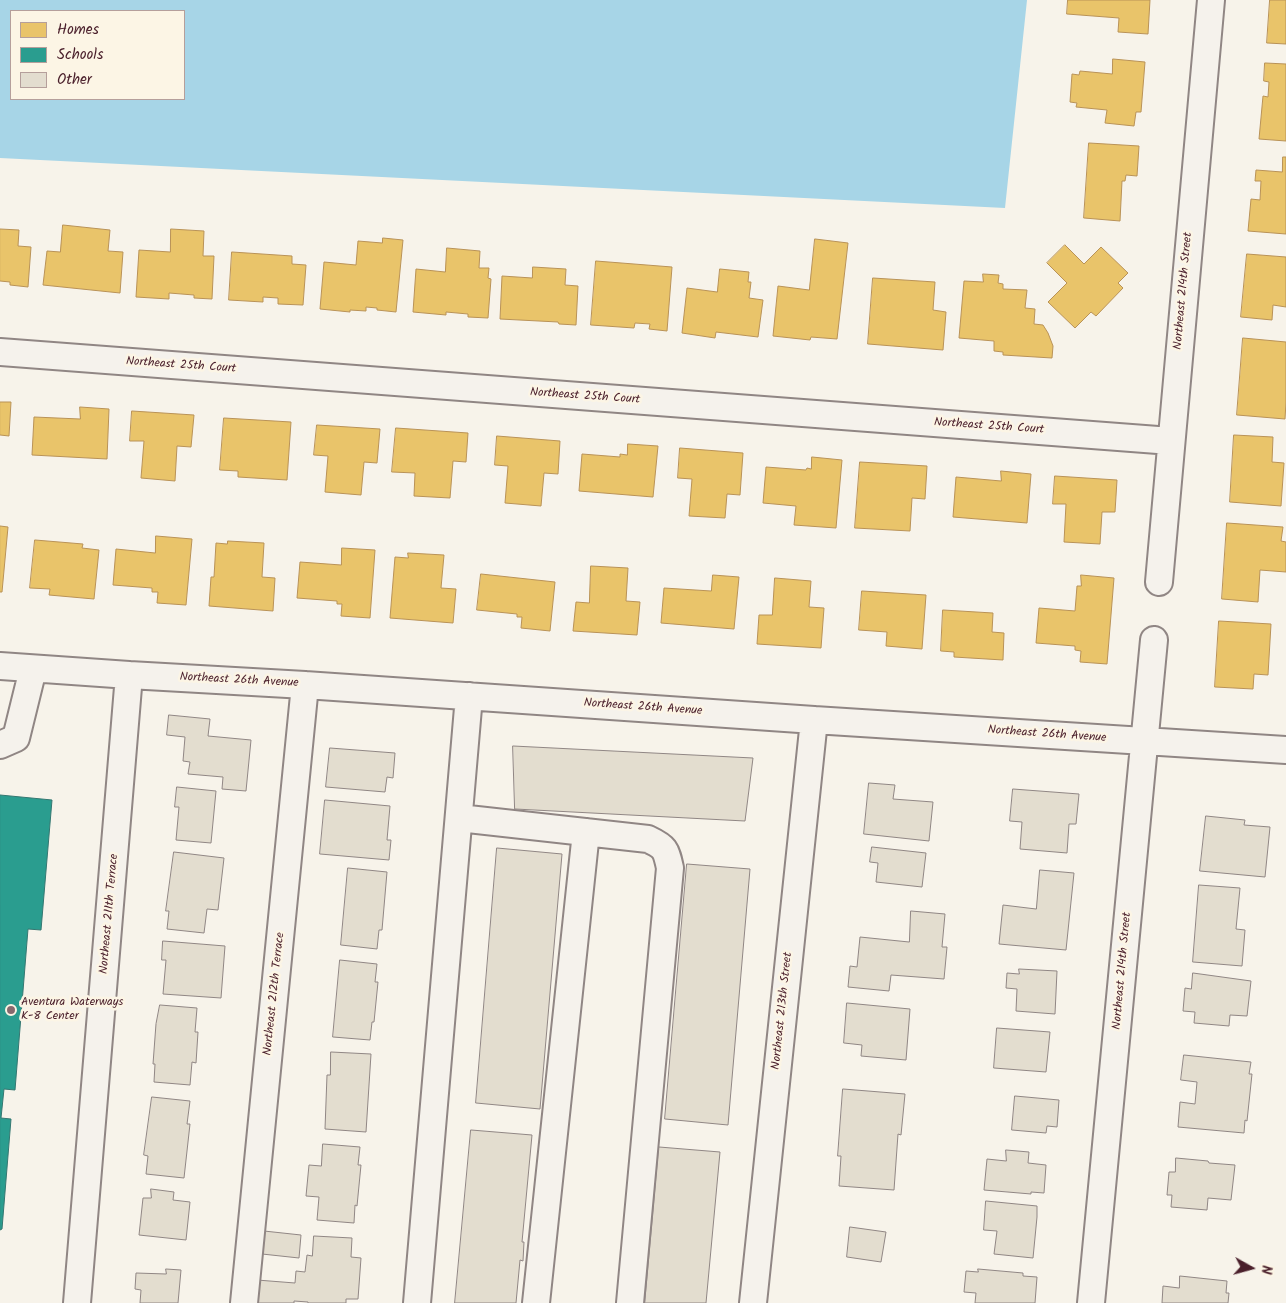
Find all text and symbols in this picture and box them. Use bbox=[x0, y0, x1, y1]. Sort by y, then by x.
legend bbox=[10, 10, 185, 100]
text: Homes bbox=[57, 18, 99, 42]
text: Schools bbox=[57, 43, 103, 67]
text: Other bbox=[57, 68, 92, 92]
street label: Northeast 214th Street bbox=[1172, 232, 1196, 350]
street label: Northeast 25th Court bbox=[125, 355, 237, 377]
street label: Northeast 25th Court bbox=[529, 386, 641, 408]
street label: Northeast 25th Court bbox=[933, 416, 1045, 438]
street label: Northeast 26th Avenue bbox=[179, 671, 299, 691]
street label: Northeast 26th Avenue bbox=[583, 697, 703, 719]
street label: Northeast 26th Avenue bbox=[987, 724, 1107, 746]
street label: Northeast 211th Terrace bbox=[98, 853, 122, 975]
street label: Northeast 214th Street bbox=[1111, 912, 1135, 1030]
street label: Northeast 212th Terrace bbox=[261, 932, 289, 1056]
street label: Northeast 213th Street bbox=[770, 952, 796, 1070]
place label: Aventura Waterways K-8 Center bbox=[21, 996, 123, 1024]
marker: Aventura Waterways K-8 Center bbox=[5, 1004, 17, 1016]
north arrow bbox=[1226, 1243, 1276, 1293]
text: N bbox=[1254, 1264, 1277, 1276]

